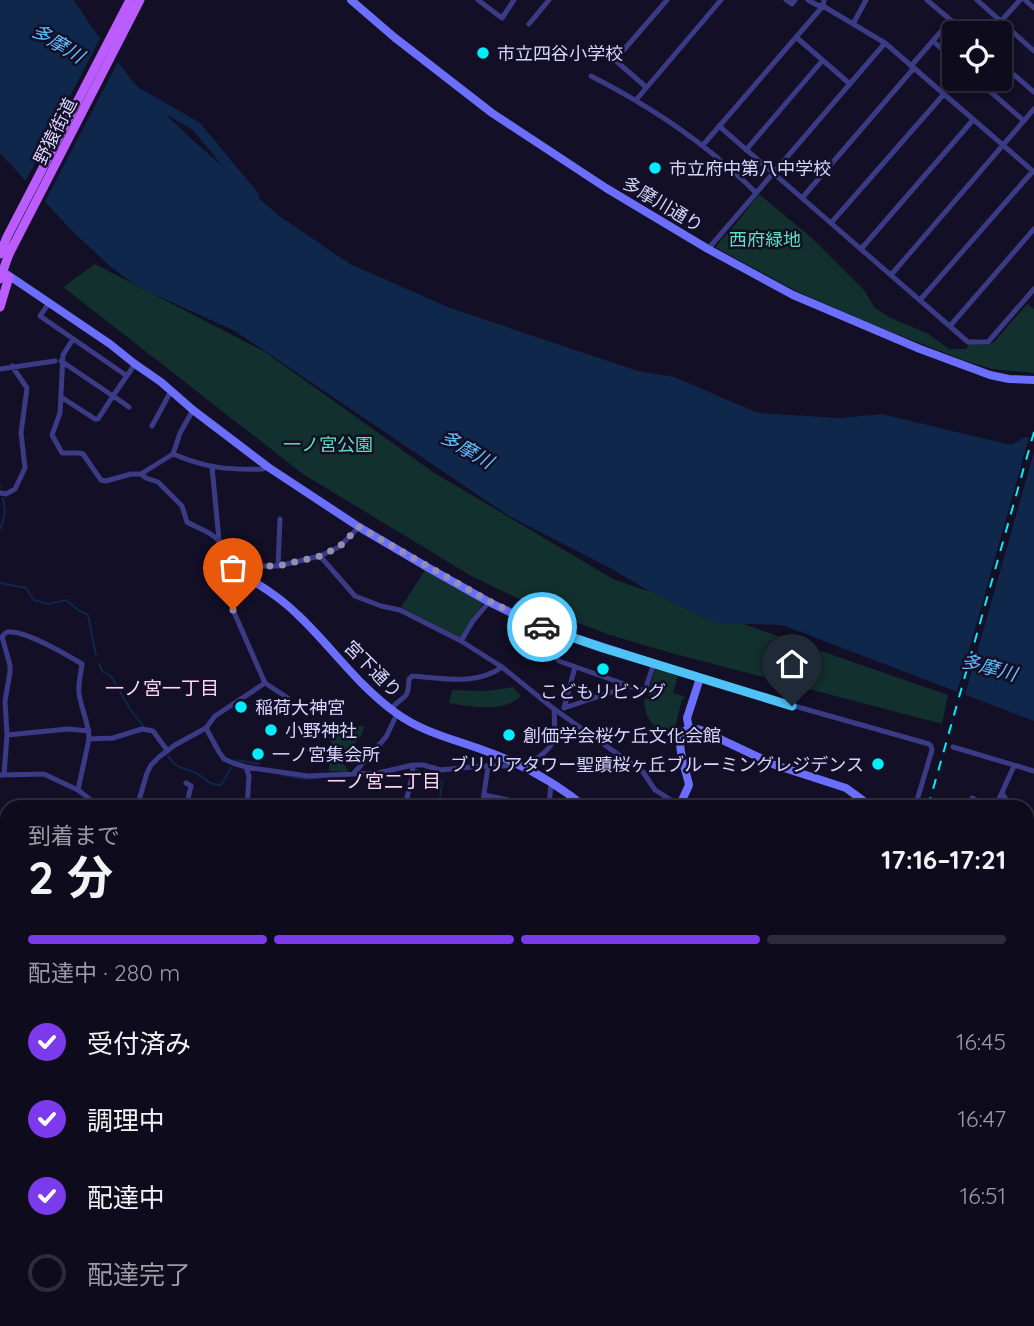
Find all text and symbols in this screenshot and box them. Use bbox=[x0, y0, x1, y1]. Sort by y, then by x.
water label: 多摩川 bbox=[27, 18, 90, 69]
map controls bbox=[942, 21, 1012, 91]
button: locate bbox=[942, 21, 1012, 91]
place label: 市立四谷小学校 bbox=[497, 42, 623, 65]
marker: 市立四谷小学校 bbox=[475, 45, 491, 61]
street label: 野猿街道 bbox=[28, 94, 82, 168]
place label: 市立府中第八中学校 bbox=[669, 157, 831, 180]
marker: 市立府中第八中学校 bbox=[647, 160, 663, 176]
street label: 多摩川通り bbox=[619, 171, 707, 237]
park label: 西府緑地 bbox=[729, 228, 801, 251]
water label: 多摩川 bbox=[436, 424, 499, 475]
park label: 一ノ宮公園 bbox=[283, 433, 373, 456]
pin bbox=[203, 538, 263, 610]
icon: bag bbox=[214, 549, 252, 587]
courier bbox=[507, 592, 577, 662]
icon: car bbox=[523, 608, 561, 646]
pin bbox=[762, 634, 822, 706]
street label: 宮下通り bbox=[339, 635, 407, 703]
icon: home bbox=[773, 645, 811, 683]
water label: 多摩川 bbox=[958, 648, 1022, 686]
marker: こどもリビング bbox=[595, 661, 611, 677]
district label: 一ノ宮一丁目 bbox=[105, 676, 219, 700]
place label: こどもリビング bbox=[540, 680, 666, 703]
place label: 稲荷大神宮 bbox=[255, 696, 345, 719]
marker: 稲荷大神宮 bbox=[233, 699, 249, 715]
place label: 小野神社 bbox=[285, 719, 357, 742]
marker: 小野神社 bbox=[263, 722, 279, 738]
place label: 創価学会桜ケ丘文化会館 bbox=[523, 724, 721, 747]
marker: 創価学会桜ケ丘文化会館 bbox=[501, 727, 517, 743]
place label: 一ノ宮集会所 bbox=[272, 743, 380, 766]
marker: 一ノ宮集会所 bbox=[250, 746, 266, 762]
place label: ブリリアタワー聖蹟桜ヶ丘ブルーミングレジデンス bbox=[450, 753, 864, 776]
marker: ブリリアタワー聖蹟桜ヶ丘ブルーミングレジデンス bbox=[870, 756, 886, 772]
district label: 一ノ宮二丁目 bbox=[327, 769, 441, 793]
text: 到着まで bbox=[28, 821, 120, 850]
text: 17:16–17:21 bbox=[881, 843, 1006, 876]
text: 2 分 bbox=[28, 848, 113, 906]
text: 配達中 · 280 m bbox=[28, 958, 180, 987]
icon: check bbox=[28, 1023, 66, 1061]
text: 受付済み bbox=[87, 1027, 191, 1060]
text: 16:45 bbox=[956, 1027, 1006, 1056]
icon: check bbox=[28, 1100, 66, 1138]
text: 調理中 bbox=[87, 1104, 165, 1137]
text: 16:47 bbox=[958, 1104, 1006, 1133]
icon: check bbox=[28, 1177, 66, 1215]
text: 配達中 bbox=[87, 1181, 165, 1214]
text: 16:51 bbox=[960, 1181, 1006, 1210]
text: 配達完了 bbox=[87, 1258, 191, 1291]

